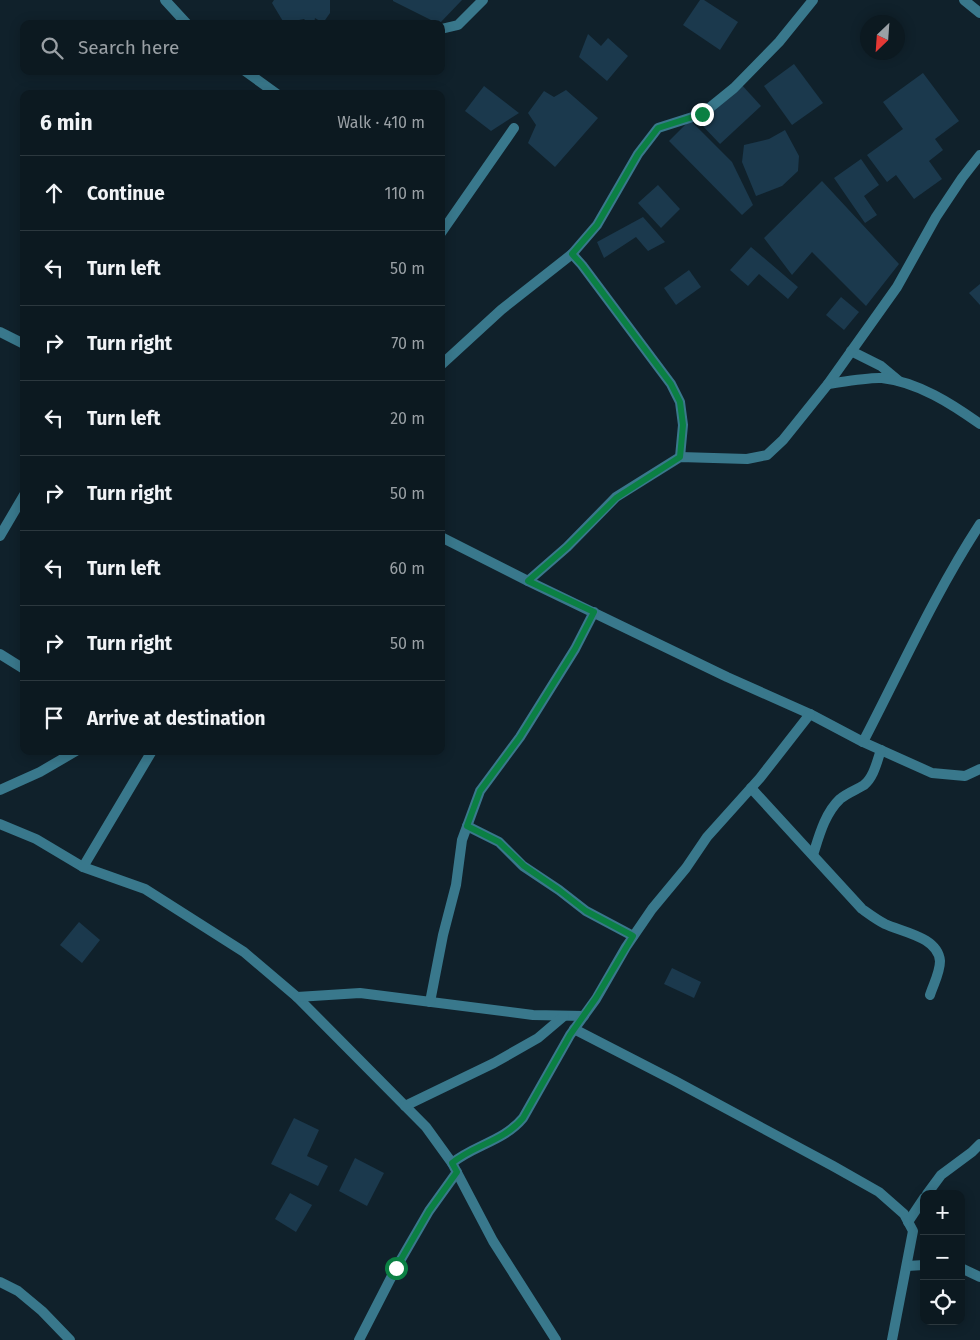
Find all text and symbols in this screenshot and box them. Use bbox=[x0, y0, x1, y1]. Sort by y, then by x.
north arrow bbox=[860, 15, 905, 60]
search box bbox=[20, 20, 445, 75]
icon: search bbox=[38, 34, 66, 62]
text: Search here bbox=[78, 36, 179, 59]
route end bbox=[691, 103, 714, 126]
text: 6 min bbox=[40, 110, 93, 136]
text: Walk · 410 m bbox=[337, 113, 425, 132]
icon: ahead bbox=[40, 179, 68, 207]
text: Continue bbox=[87, 182, 165, 205]
text: 110 m bbox=[384, 184, 425, 203]
icon: left bbox=[40, 254, 68, 282]
text: Turn left bbox=[87, 257, 161, 280]
text: 50 m bbox=[390, 259, 425, 278]
icon: right bbox=[40, 329, 68, 357]
text: Turn right bbox=[87, 332, 172, 355]
text: 70 m bbox=[391, 334, 425, 353]
icon: left bbox=[40, 404, 68, 432]
text: Turn left bbox=[87, 407, 161, 430]
text: 20 m bbox=[390, 409, 425, 428]
icon: right bbox=[40, 479, 68, 507]
text: Turn right bbox=[87, 482, 172, 505]
text: 50 m bbox=[390, 484, 425, 503]
icon: left bbox=[40, 554, 68, 582]
text: Turn left bbox=[87, 557, 161, 580]
text: 60 m bbox=[390, 559, 425, 578]
icon: right bbox=[40, 629, 68, 657]
text: Turn right bbox=[87, 632, 172, 655]
text: 50 m bbox=[390, 634, 425, 653]
icon: arrive bbox=[40, 704, 68, 732]
text: Arrive at destination bbox=[87, 707, 266, 730]
map controls bbox=[920, 1190, 965, 1325]
button: + bbox=[920, 1190, 965, 1235]
button: − bbox=[920, 1235, 965, 1280]
route start bbox=[385, 1257, 408, 1280]
button: locate bbox=[920, 1280, 965, 1325]

